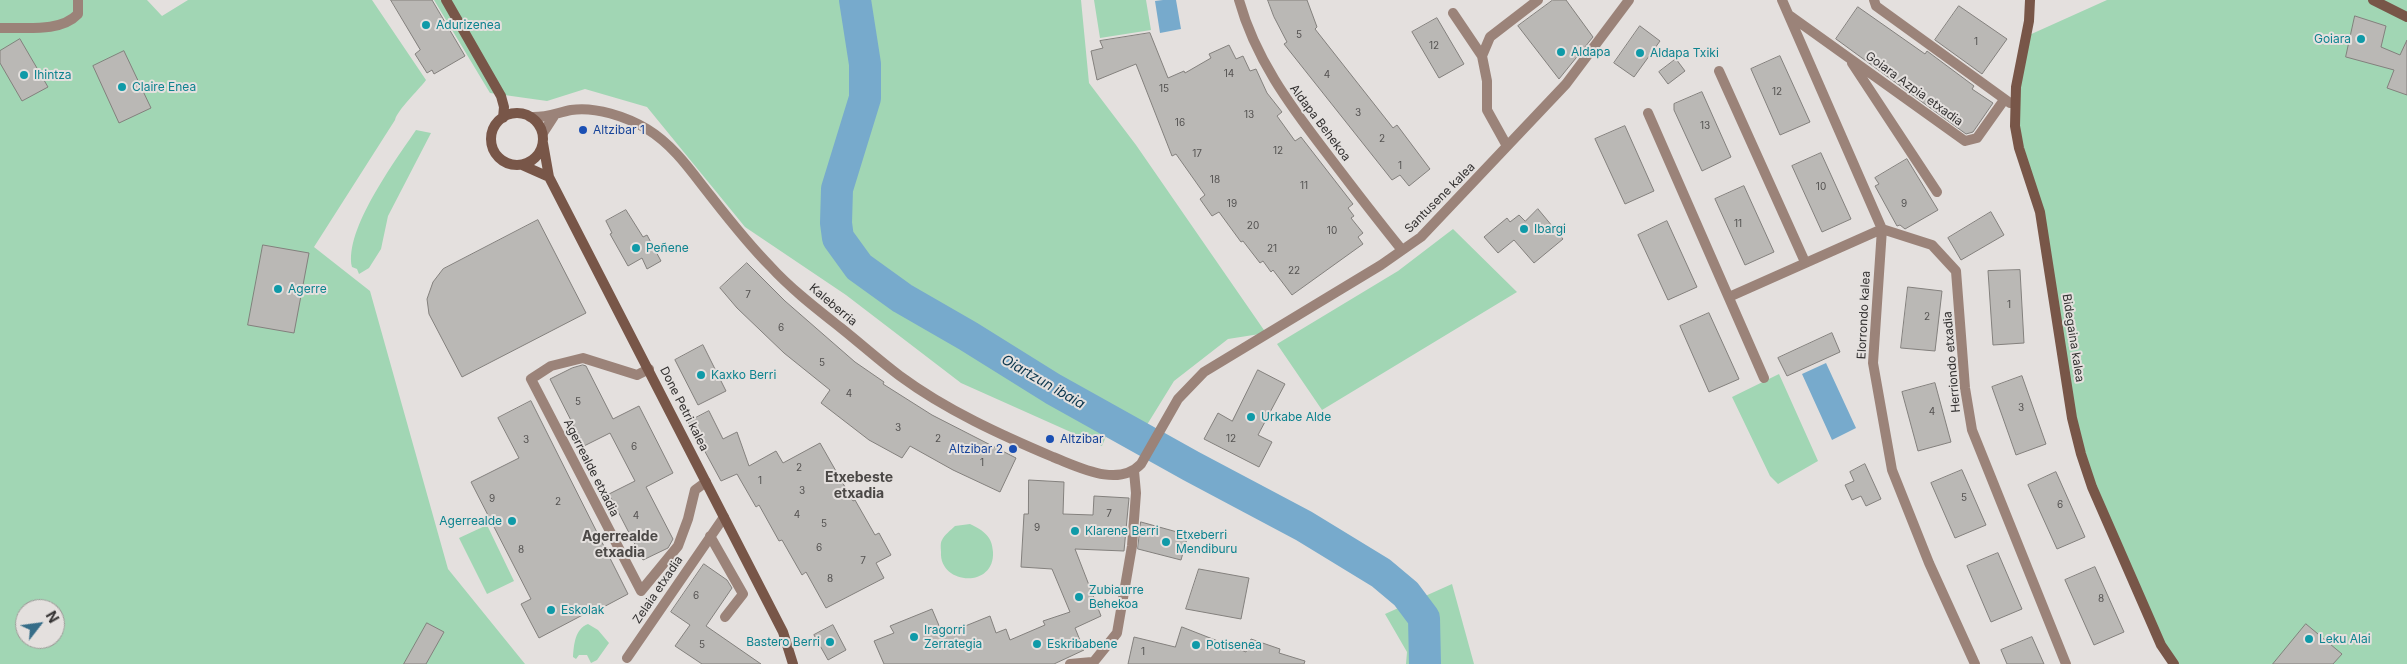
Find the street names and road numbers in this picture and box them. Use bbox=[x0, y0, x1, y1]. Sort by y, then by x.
street label: Goiara Azpia etxadia bbox=[1862, 49, 1966, 129]
street label: Aldapa Behekoa bbox=[1287, 82, 1353, 164]
street label: Santusene kalea bbox=[1402, 160, 1478, 236]
street label: Elorrondo kalea bbox=[1854, 270, 1874, 360]
street label: Kaleberria bbox=[806, 281, 860, 329]
street label: Bidegaina kalea bbox=[2059, 293, 2087, 383]
street label: Herriondo etxadia bbox=[1940, 311, 1964, 413]
street label: Done Petri kalea bbox=[656, 364, 712, 454]
street label: Agerrealde etxadia bbox=[560, 417, 622, 519]
street label: Zelaia etxadia bbox=[630, 553, 686, 627]

